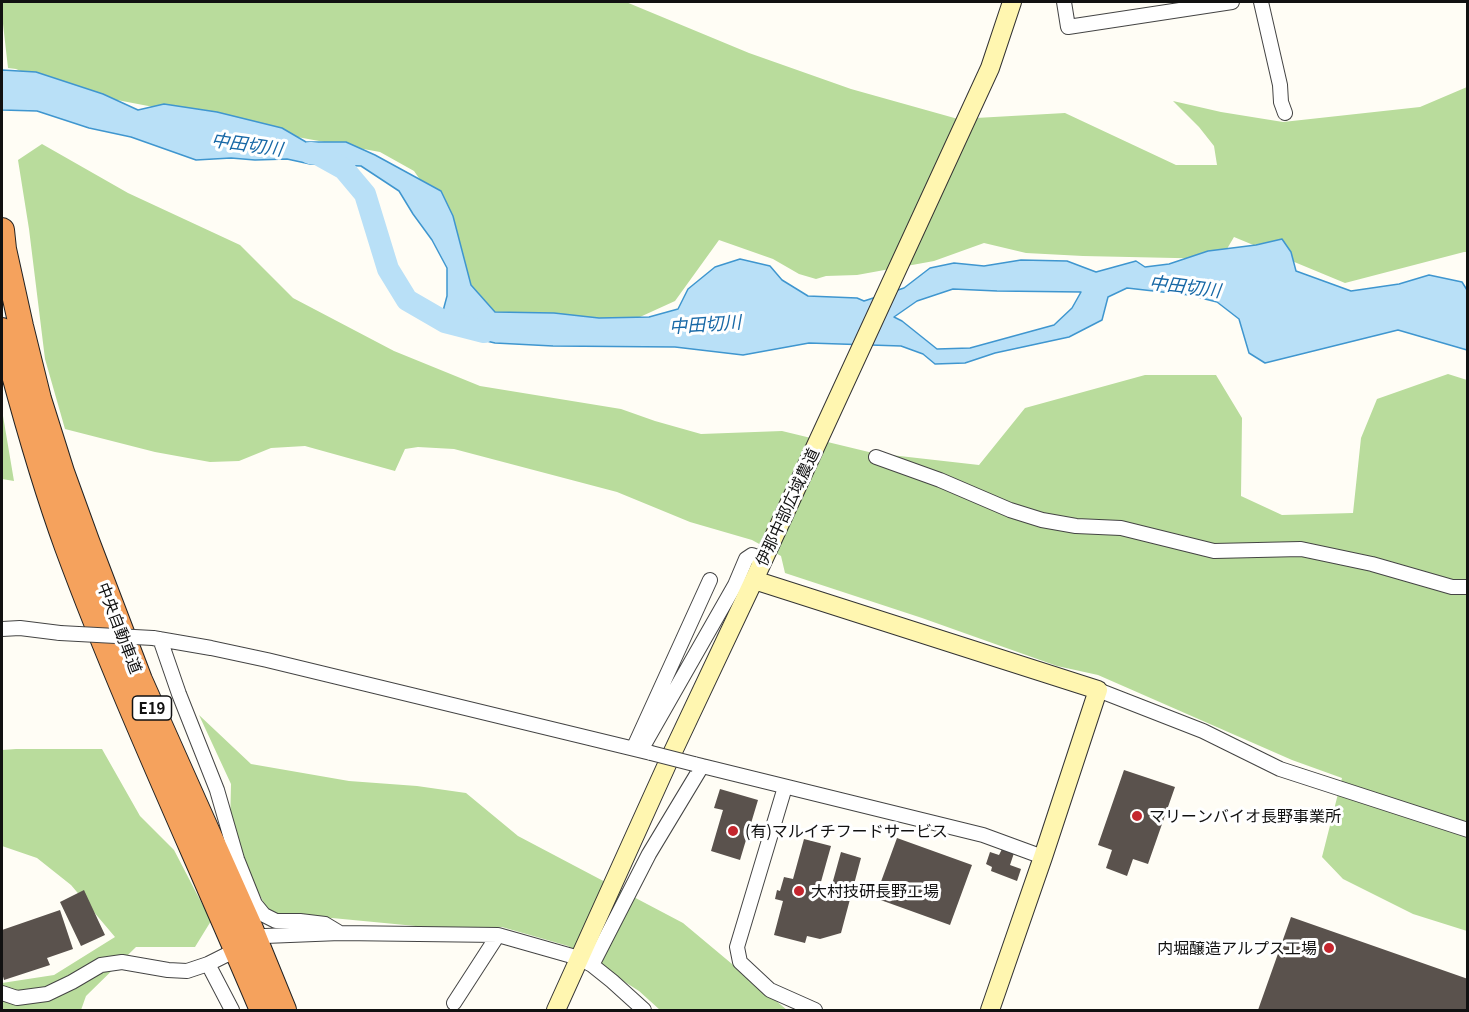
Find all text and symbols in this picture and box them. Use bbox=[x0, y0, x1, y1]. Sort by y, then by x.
water label: 中田切川 bbox=[210, 128, 284, 160]
water label: 中田切川 bbox=[1148, 271, 1222, 301]
water label: 中田切川 bbox=[668, 311, 742, 337]
street label: 伊那中部広域農道 bbox=[751, 445, 823, 569]
street label: 中央自動車道 bbox=[94, 580, 146, 676]
road number: E19 bbox=[132, 696, 172, 720]
place label: マリーンバイオ長野事業所 bbox=[1149, 806, 1341, 826]
marker: マリーンバイオ長野事業所 bbox=[1130, 809, 1144, 823]
place label: (有)マルイチフードサービス bbox=[745, 821, 948, 841]
marker: (有)マルイチフードサービス bbox=[726, 824, 740, 838]
place label: 大村技研長野工場 bbox=[811, 881, 939, 901]
marker: 大村技研長野工場 bbox=[792, 884, 806, 898]
place label: 内堀醸造アルプス工場 bbox=[1157, 938, 1317, 958]
marker: 内堀醸造アルプス工場 bbox=[1322, 941, 1336, 955]

